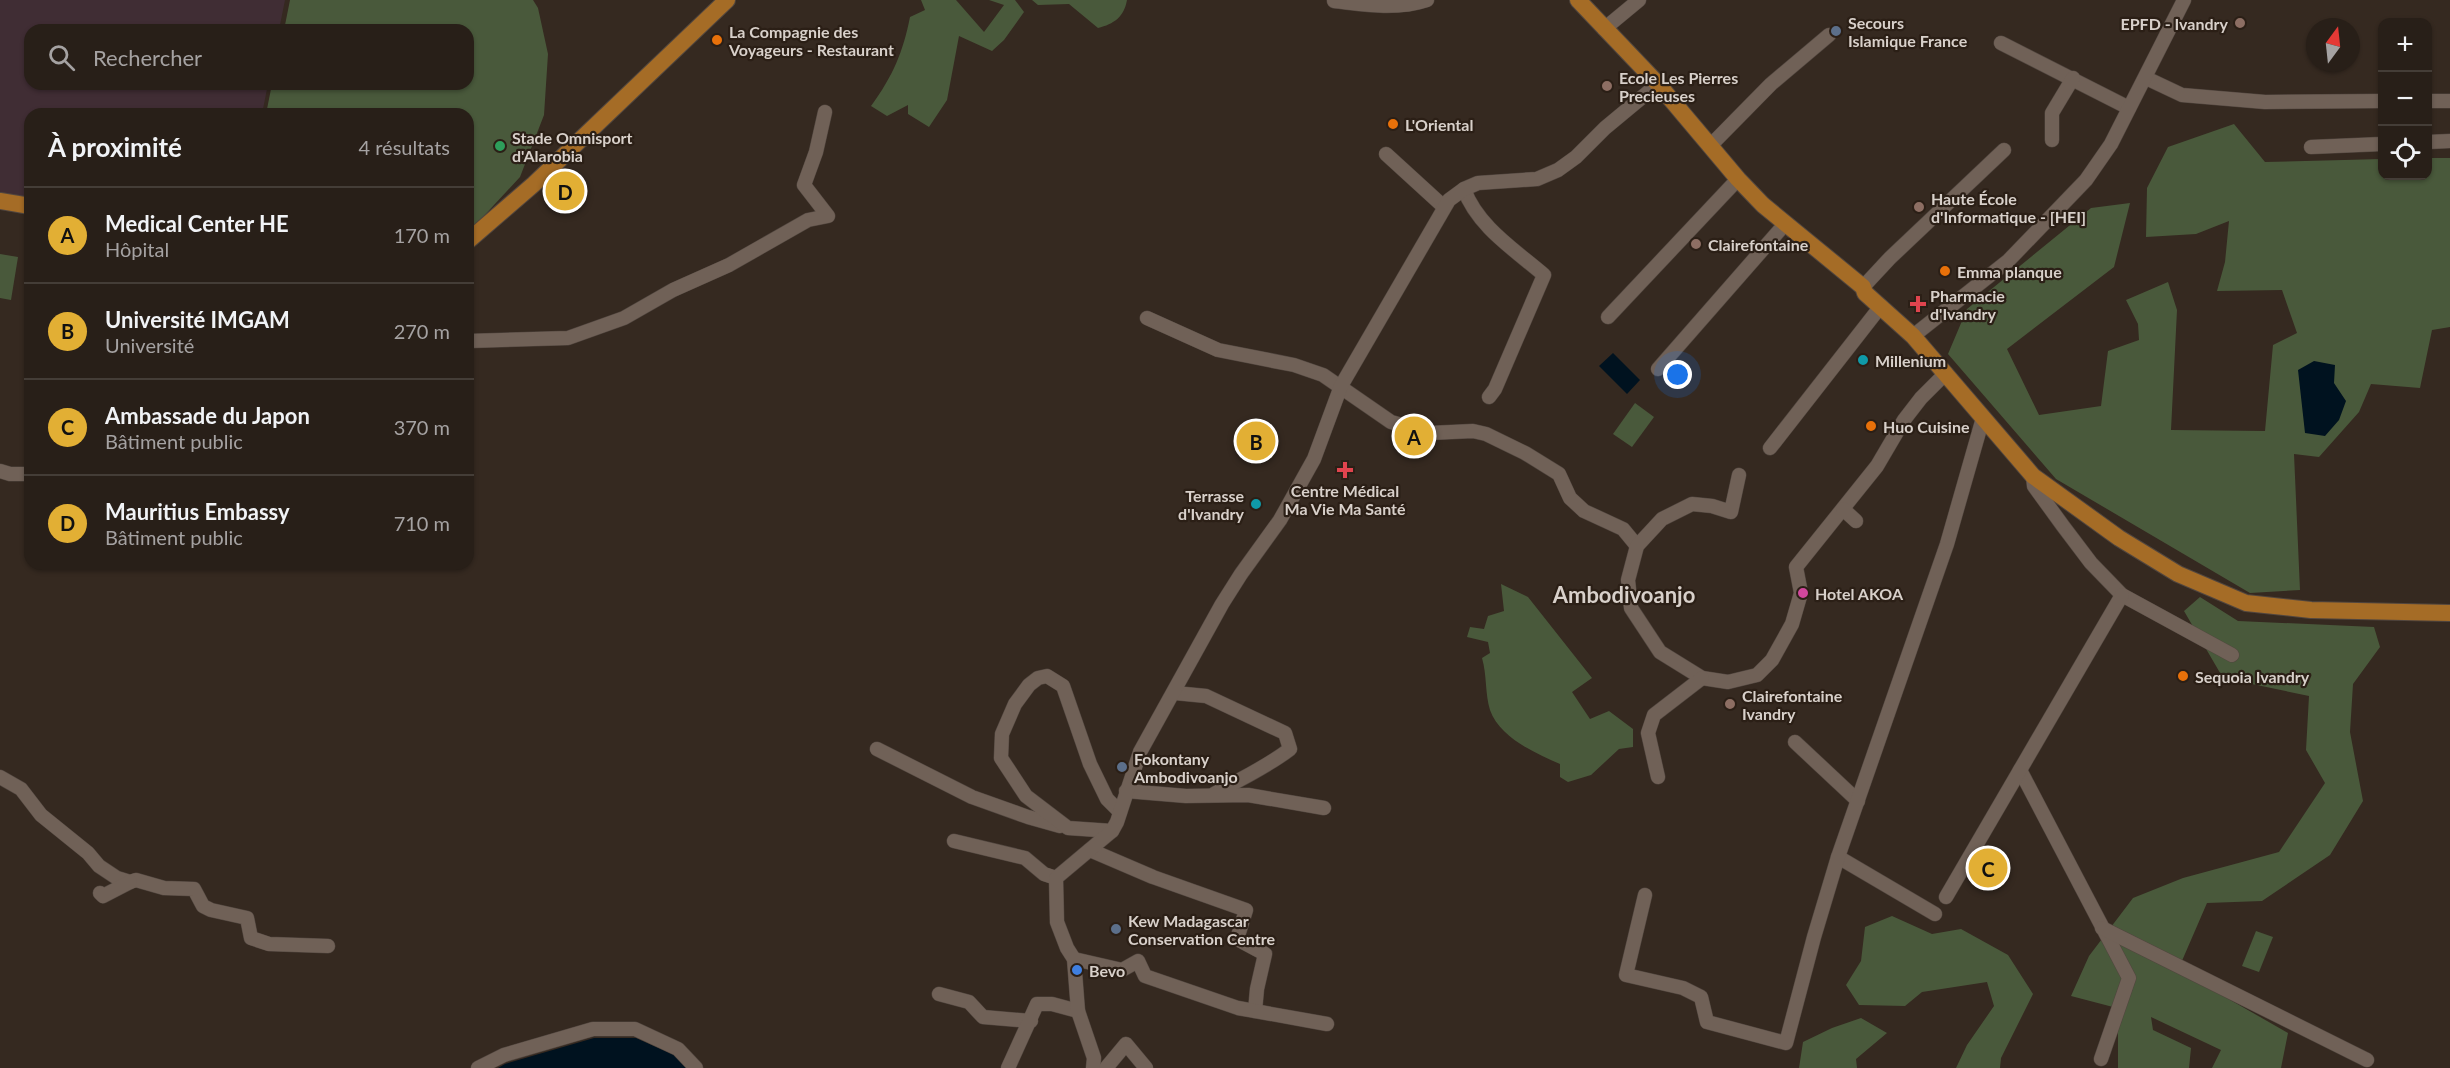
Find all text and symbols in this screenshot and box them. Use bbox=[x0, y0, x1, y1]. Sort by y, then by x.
place label: Secours Islamique France bbox=[1848, 13, 1968, 50]
place label: EPFD - Ivandry bbox=[2120, 14, 2229, 33]
marker: EPFD - Ivandry bbox=[2233, 16, 2247, 30]
north arrow bbox=[2306, 18, 2360, 72]
map controls bbox=[2378, 18, 2432, 180]
button: + bbox=[2378, 18, 2432, 72]
place label: La Compagnie des Voyageurs - Restaurant bbox=[728, 22, 894, 59]
search box bbox=[24, 24, 474, 90]
marker: Secours Islamique France bbox=[1829, 24, 1843, 38]
marker: La Compagnie des Voyageurs - Restaurant bbox=[710, 33, 724, 47]
icon: search bbox=[45, 41, 78, 74]
text: Rechercher bbox=[93, 44, 202, 71]
place label: Ecole Les Pierres Precieuses bbox=[1619, 68, 1738, 105]
button: − bbox=[2378, 72, 2432, 126]
marker: Ecole Les Pierres Precieuses bbox=[1600, 79, 1614, 93]
place label: L'Oriental bbox=[1405, 115, 1473, 134]
marker: L'Oriental bbox=[1386, 117, 1400, 131]
button: locate bbox=[2378, 126, 2432, 180]
place label: Stade Omnisport d'Alarobia bbox=[512, 128, 633, 165]
text: À proximité bbox=[48, 131, 182, 163]
text: 4 résultats bbox=[359, 135, 450, 159]
marker: Stade Omnisport d'Alarobia bbox=[493, 139, 507, 153]
pin: D bbox=[546, 168, 584, 213]
place label: Haute École d'Informatique - [HEI] bbox=[1931, 189, 2086, 226]
marker: Haute École d'Informatique - [HEI] bbox=[1912, 200, 1926, 214]
text: Medical Center HE bbox=[105, 210, 289, 237]
text: A bbox=[61, 223, 74, 247]
text: 170 m bbox=[394, 223, 450, 247]
place label: Clairefontaine bbox=[1708, 235, 1809, 254]
text: Hôpital bbox=[105, 237, 169, 261]
marker: Clairefontaine bbox=[1689, 237, 1703, 251]
place label: Emma planque bbox=[1957, 262, 2062, 281]
marker: Emma planque bbox=[1938, 264, 1952, 278]
place label: Pharmacie d'Ivandry bbox=[1930, 286, 2005, 323]
marker: Pharmacie d'Ivandry bbox=[1911, 297, 1925, 311]
text: Université IMGAM bbox=[105, 306, 290, 333]
text: B bbox=[61, 319, 74, 343]
text: 270 m bbox=[394, 319, 450, 343]
text: Université bbox=[105, 333, 194, 357]
place label: Millenium bbox=[1875, 351, 1946, 370]
marker: Millenium bbox=[1856, 353, 1870, 367]
your location bbox=[1663, 360, 1692, 389]
text: Ambassade du Japon bbox=[105, 402, 310, 429]
pin: A bbox=[1394, 414, 1434, 458]
text: C bbox=[61, 415, 74, 439]
text: 370 m bbox=[394, 415, 450, 439]
place label: Huo Cuisine bbox=[1883, 417, 1970, 436]
pin: B bbox=[1236, 418, 1276, 464]
marker: Huo Cuisine bbox=[1864, 419, 1878, 433]
text: Bâtiment public bbox=[105, 429, 243, 453]
marker: Centre Médical Ma Vie Ma Santé bbox=[1336, 461, 1354, 479]
place label: Centre Médical Ma Vie Ma Santé bbox=[1285, 481, 1406, 518]
place label: Terrasse d'Ivandry bbox=[1178, 486, 1245, 523]
marker: Terrasse d'Ivandry bbox=[1249, 497, 1263, 511]
text: Mauritius Embassy bbox=[105, 498, 290, 525]
text: D bbox=[60, 511, 75, 535]
text: 710 m bbox=[394, 511, 450, 535]
text: Bâtiment public bbox=[105, 525, 243, 549]
district label: Ambodivoanjo bbox=[1552, 581, 1695, 608]
place label: Hotel AKOA bbox=[1815, 584, 1904, 603]
marker: Hotel AKOA bbox=[1796, 586, 1810, 600]
place label: Sequoia Ivandry bbox=[2195, 667, 2310, 686]
marker: Sequoia Ivandry bbox=[2176, 669, 2190, 683]
place label: Clairefontaine Ivandry bbox=[1742, 686, 1843, 723]
marker: Clairefontaine Ivandry bbox=[1723, 697, 1737, 711]
place label: Fokontany Ambodivoanjo bbox=[1133, 749, 1238, 786]
marker: Fokontany Ambodivoanjo bbox=[1115, 760, 1129, 774]
pin: C bbox=[1968, 846, 2008, 890]
place label: Kew Madagascar Conservation Centre bbox=[1128, 911, 1275, 948]
marker: Kew Madagascar Conservation Centre bbox=[1109, 922, 1123, 936]
place label: Bevo bbox=[1089, 961, 1125, 980]
marker: Bevo bbox=[1070, 963, 1084, 977]

